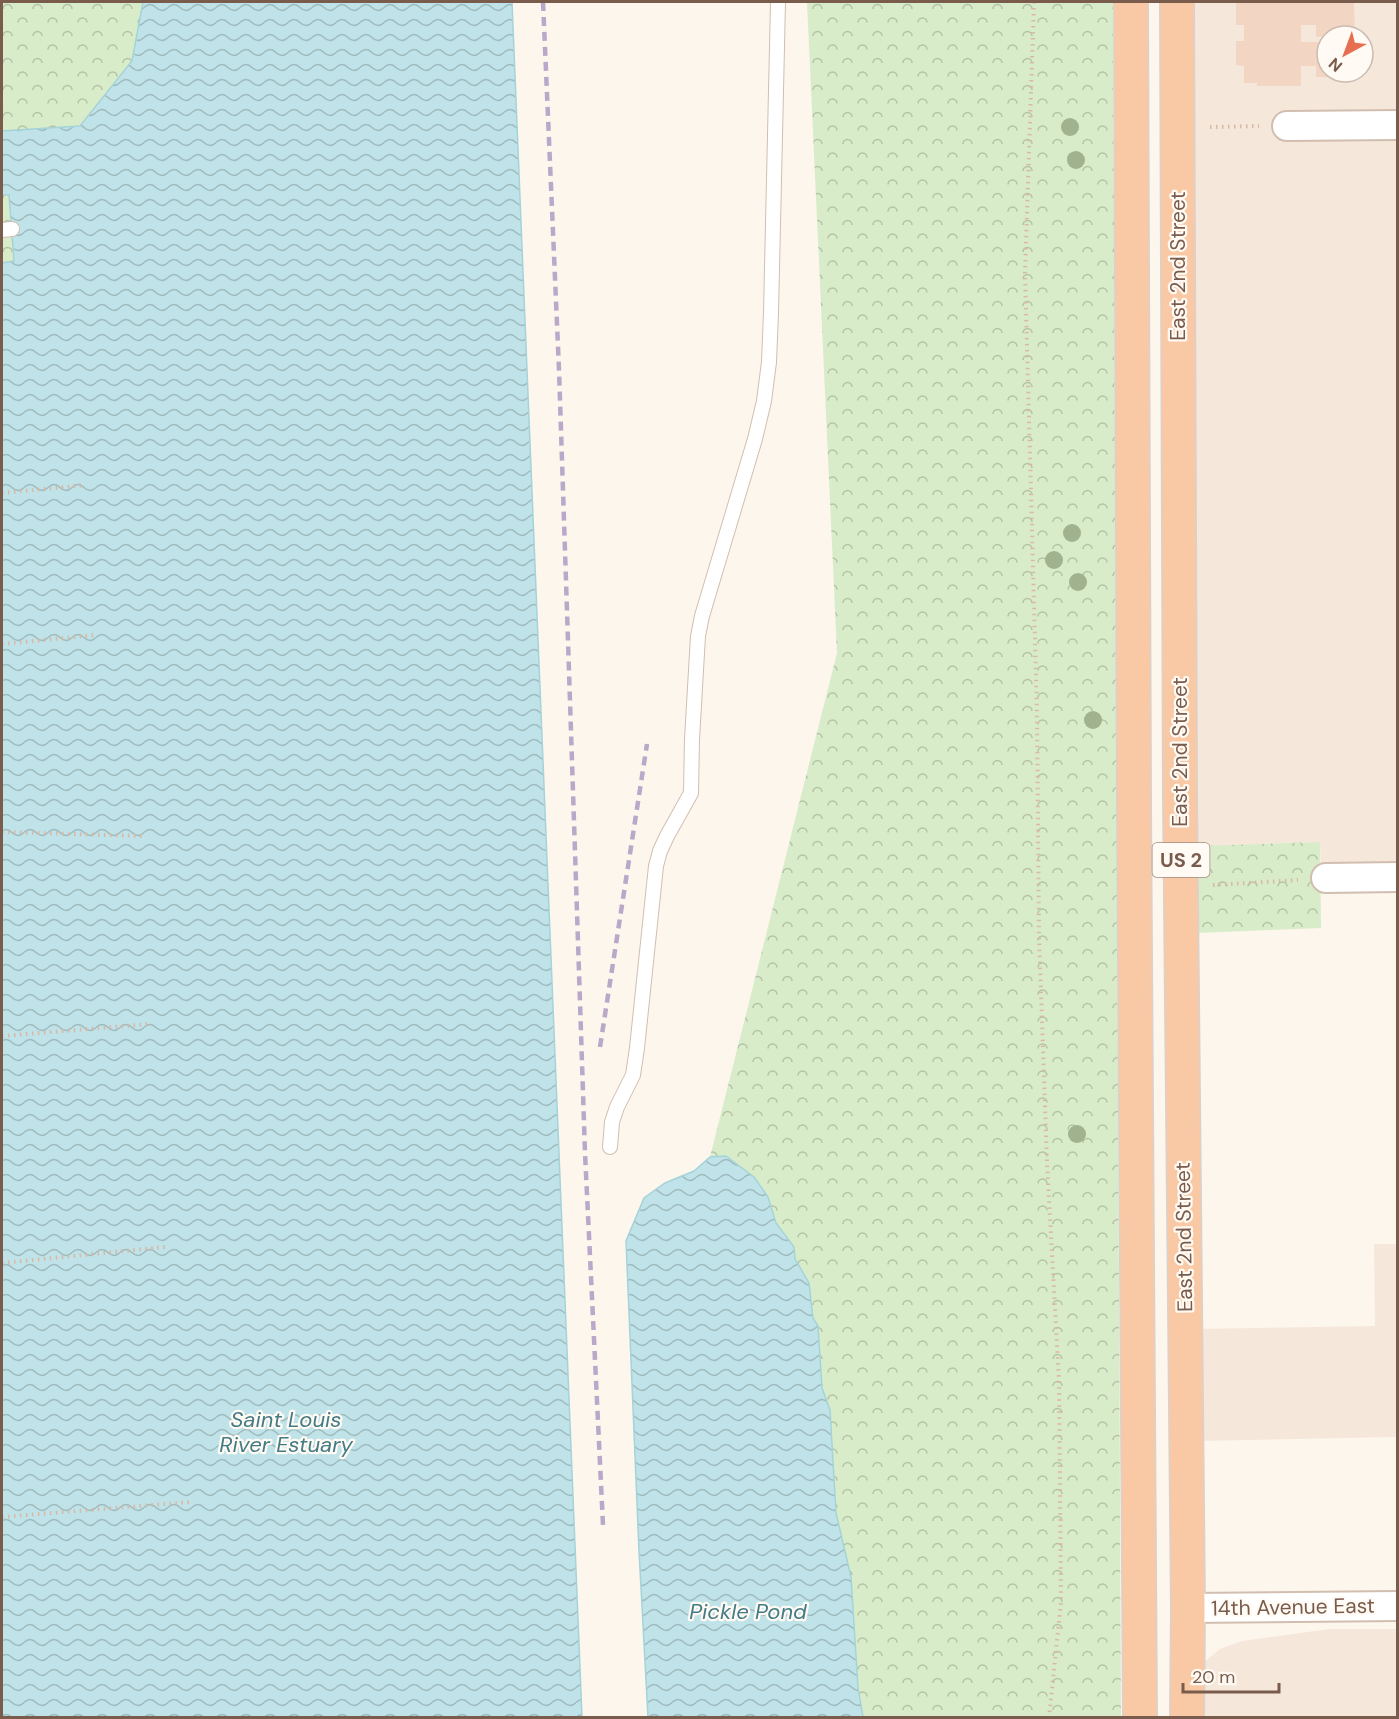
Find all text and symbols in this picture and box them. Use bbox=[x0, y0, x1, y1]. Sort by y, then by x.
north arrow bbox=[1315, 24, 1375, 84]
text: N bbox=[1324, 53, 1347, 77]
street label: East 2nd Street bbox=[1164, 191, 1192, 341]
street label: East 2nd Street bbox=[1166, 677, 1194, 827]
road number: US 2 bbox=[1152, 843, 1210, 877]
street label: East 2nd Street bbox=[1169, 1162, 1199, 1312]
water label: Saint Louis River Estuary bbox=[219, 1405, 353, 1459]
street label: 14th Avenue East bbox=[1211, 1592, 1375, 1622]
water label: Pickle Pond bbox=[689, 1597, 807, 1626]
scale bar bbox=[1183, 1656, 1279, 1694]
text: 20 m bbox=[1192, 1665, 1235, 1689]

